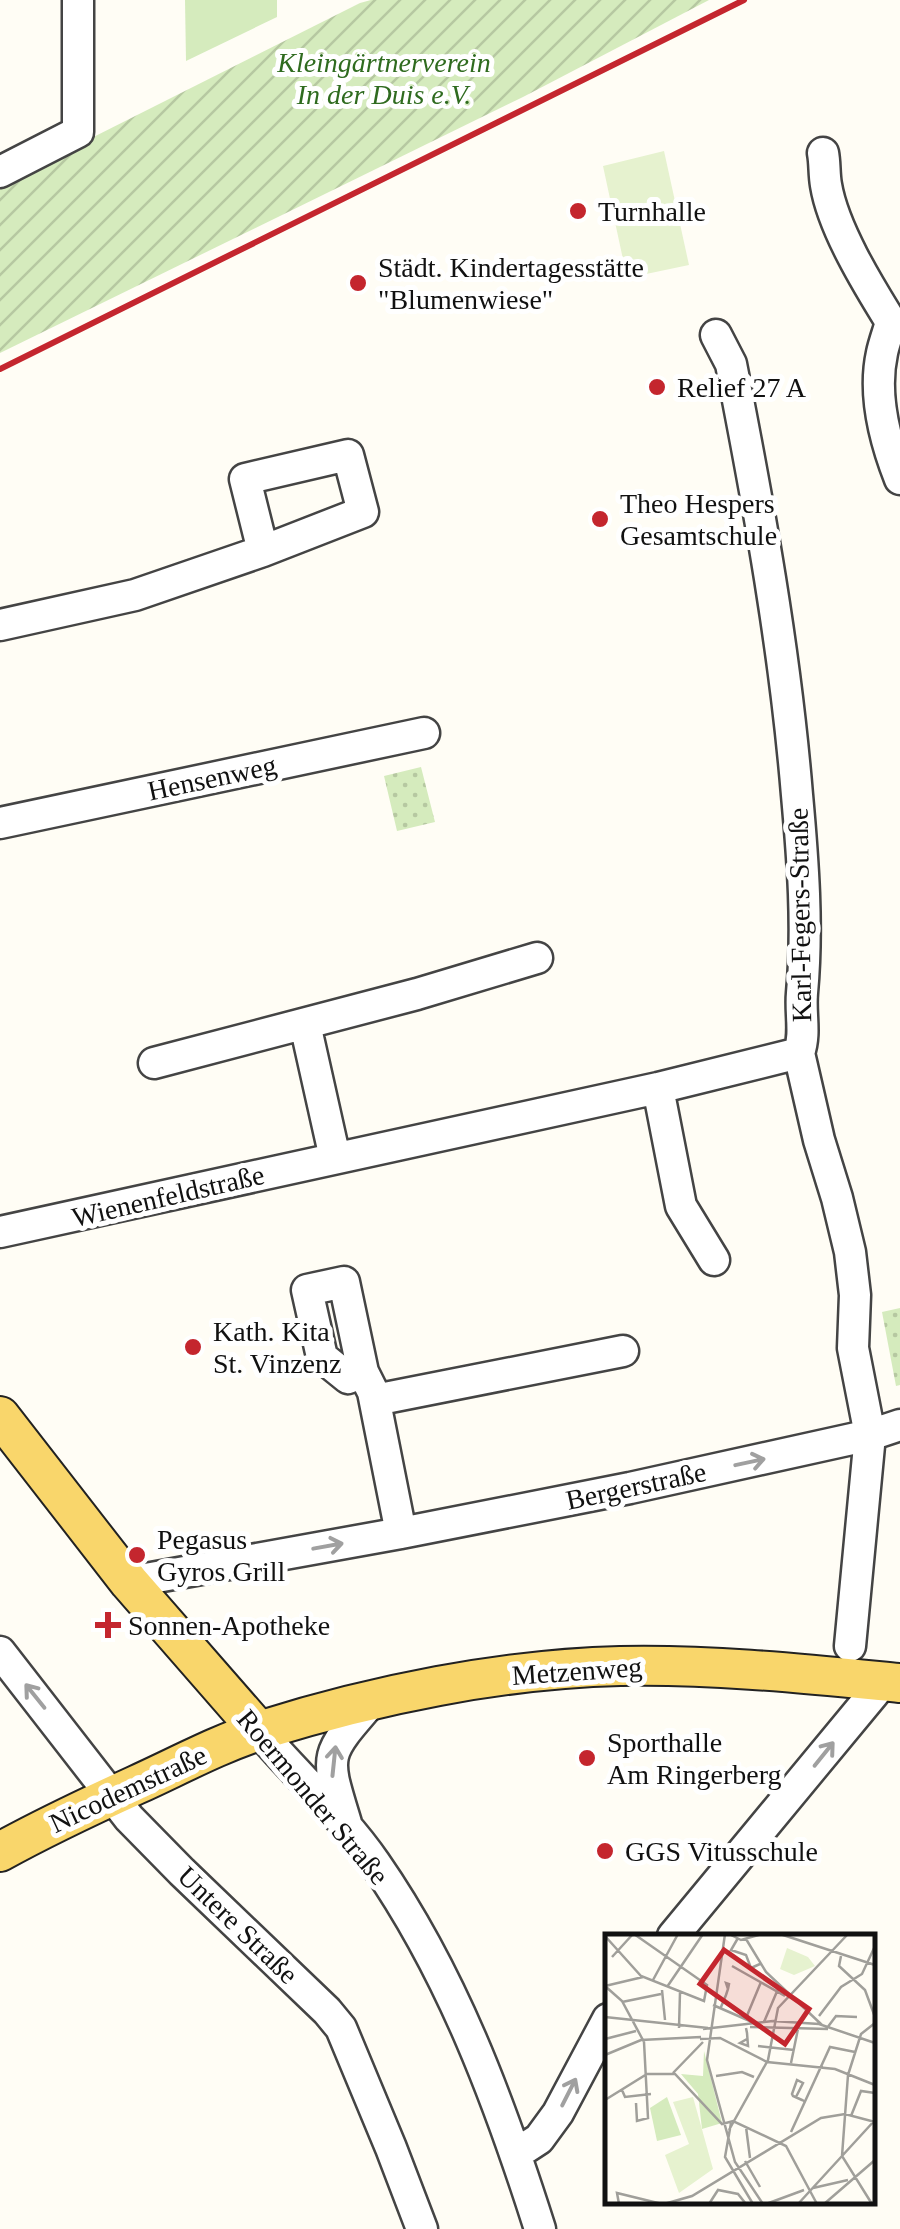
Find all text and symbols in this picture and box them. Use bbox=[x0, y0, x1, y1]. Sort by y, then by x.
park label: Kleingärtnerverein In der Duis e.V. bbox=[276, 47, 491, 110]
place label: Turnhalle bbox=[598, 196, 706, 227]
marker: Turnhalle bbox=[567, 200, 589, 222]
place label: Städt. Kindertagesstätte "Blumenwiese" bbox=[378, 252, 644, 315]
marker: Städt. Kindertagesstätte "Blumenwiese" bbox=[347, 272, 369, 294]
place label: Relief 27 A bbox=[677, 372, 807, 403]
marker: Relief 27 A bbox=[646, 376, 668, 398]
place label: Theo Hespers Gesamtschule bbox=[620, 488, 777, 551]
marker: Theo Hespers Gesamtschule bbox=[589, 508, 611, 530]
street label: Hensenweg bbox=[145, 749, 279, 807]
street label: Karl-Fegers-Straße bbox=[783, 807, 817, 1023]
street label: Wienenfeldstraße bbox=[69, 1159, 267, 1233]
place label: Kath. Kita St. Vinzenz bbox=[213, 1316, 341, 1379]
marker: Kath. Kita St. Vinzenz bbox=[182, 1336, 204, 1358]
one-way arrow bbox=[733, 1451, 765, 1470]
street label: Bergerstraße bbox=[563, 1456, 709, 1516]
place label: Pegasus Gyros Grill bbox=[157, 1524, 286, 1587]
one-way arrow bbox=[311, 1536, 344, 1555]
marker: Pegasus Gyros Grill bbox=[126, 1544, 148, 1566]
place label: Sonnen-Apotheke bbox=[128, 1610, 330, 1641]
marker: Sonnen-Apotheke bbox=[97, 1614, 119, 1636]
street label: Metzenweg bbox=[511, 1651, 643, 1691]
one-way arrow bbox=[25, 1683, 46, 1710]
street label: Roermonder Straße bbox=[231, 1703, 395, 1891]
place label: Sporthalle Am Ringerberg bbox=[607, 1727, 781, 1790]
street label: Nicodemstraße bbox=[45, 1739, 211, 1839]
one-way arrow bbox=[813, 1741, 835, 1767]
one-way arrow bbox=[325, 1745, 344, 1778]
marker: Sporthalle Am Ringerberg bbox=[576, 1747, 598, 1769]
place label: GGS Vitusschule bbox=[625, 1836, 818, 1867]
marker: GGS Vitusschule bbox=[594, 1840, 616, 1862]
street label: Untere Straße bbox=[172, 1860, 304, 1990]
inset map bbox=[605, 1934, 875, 2204]
one-way arrow bbox=[560, 2078, 579, 2108]

